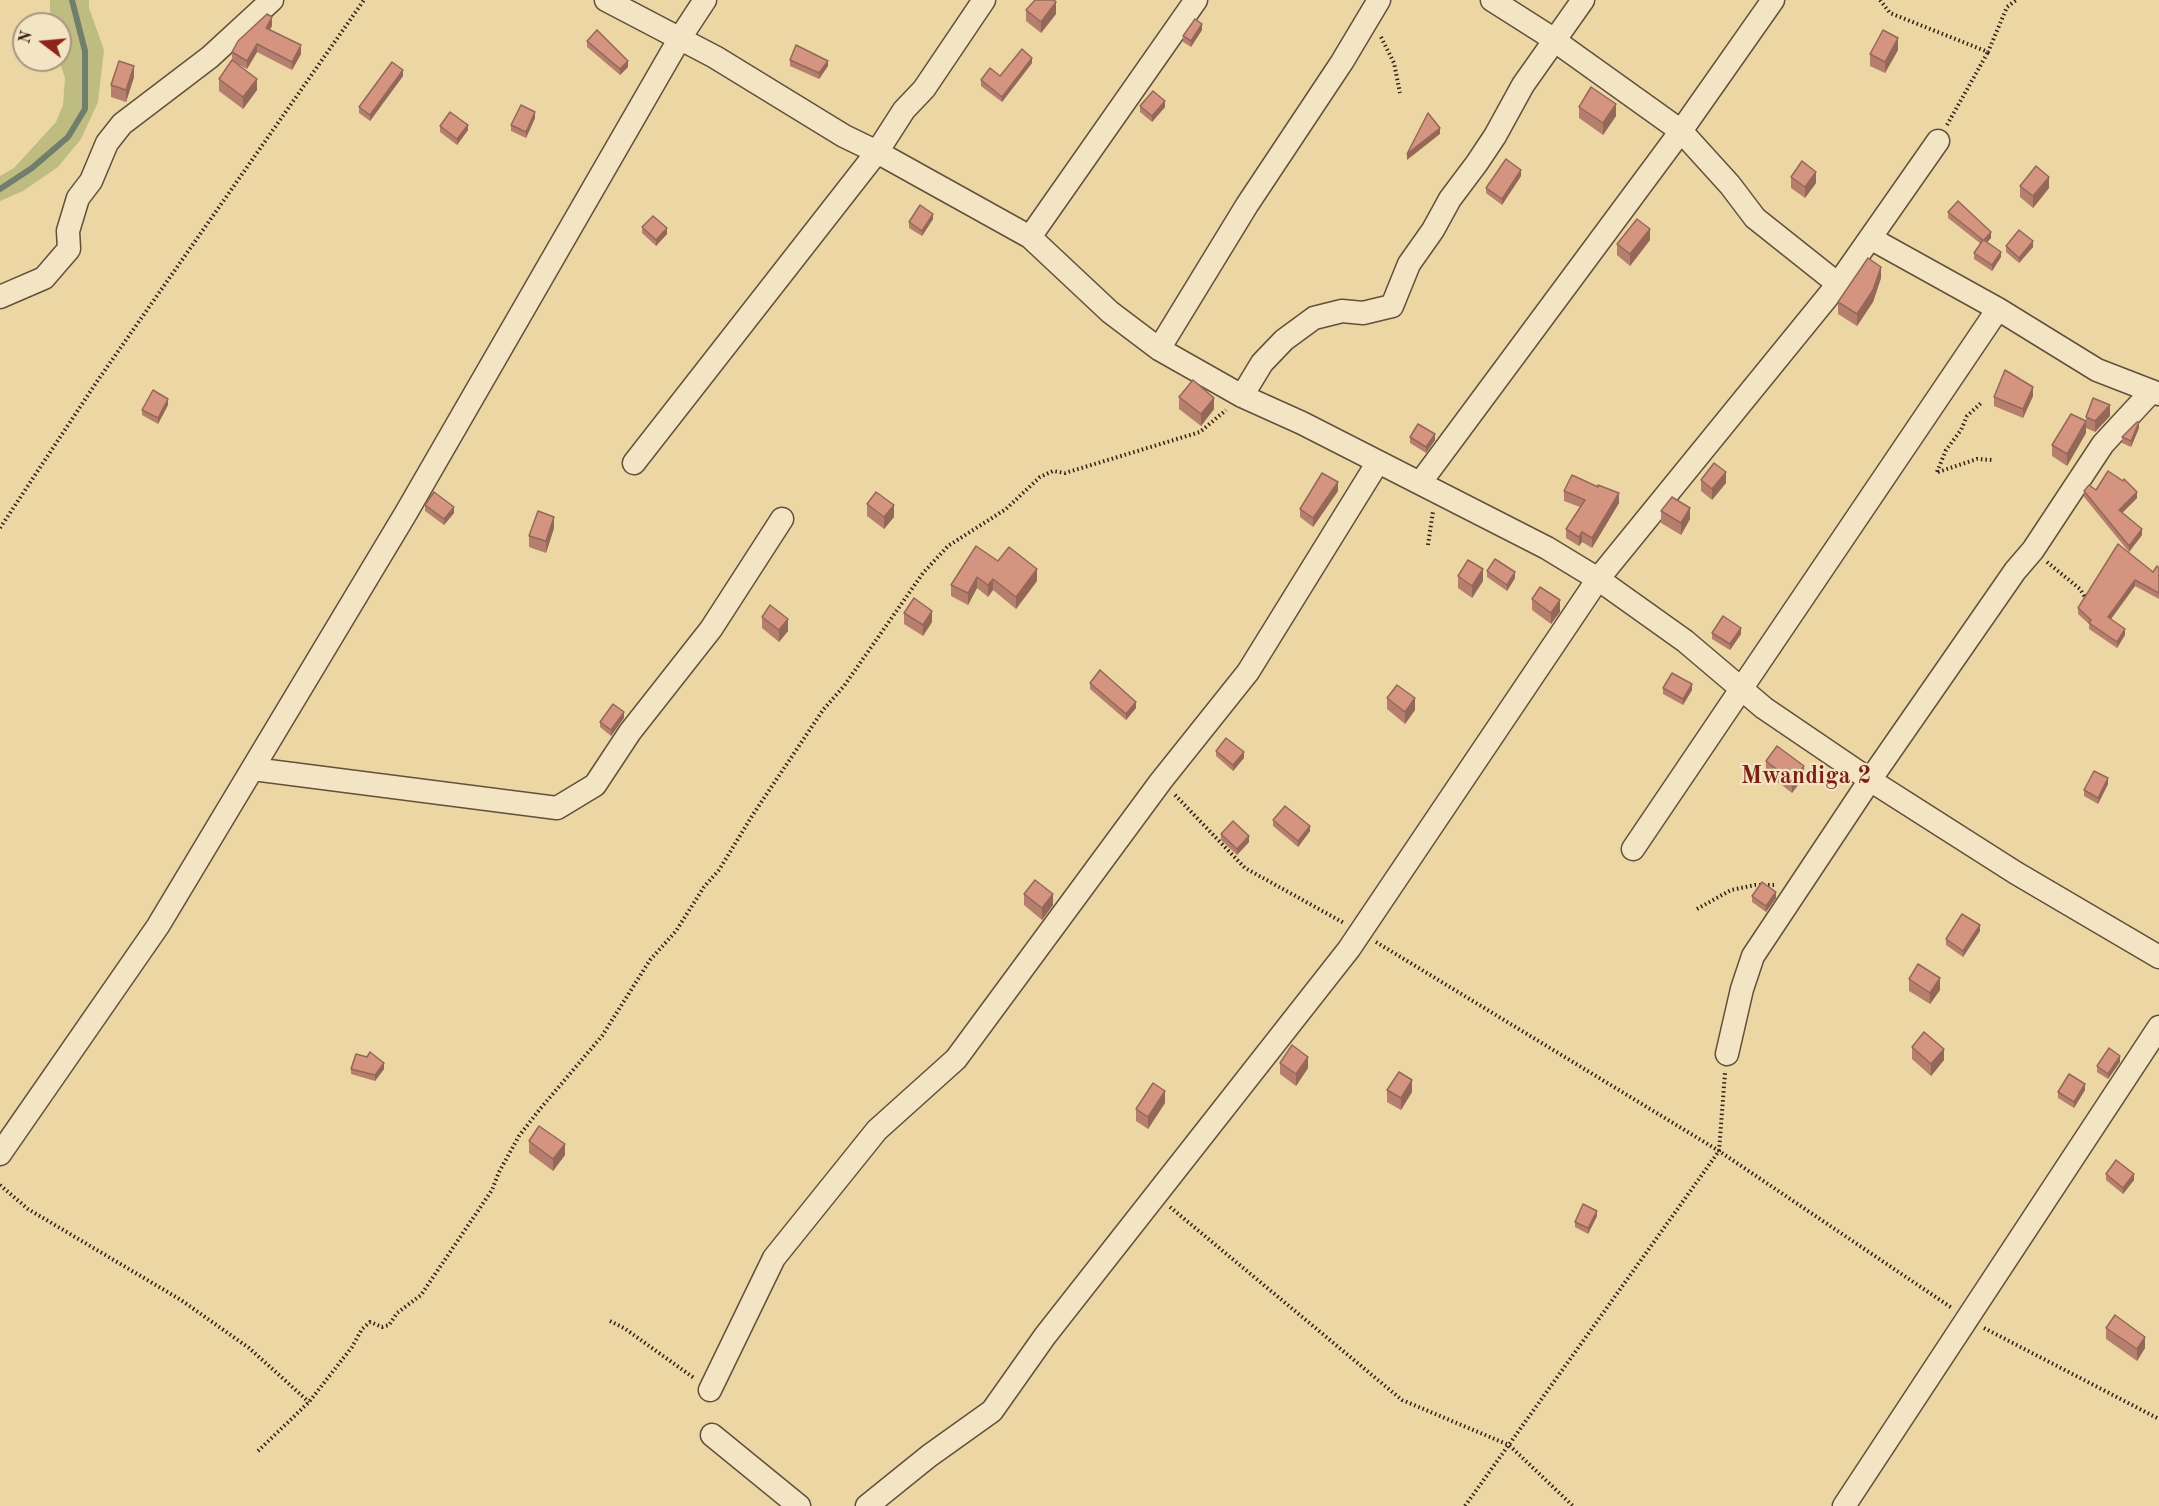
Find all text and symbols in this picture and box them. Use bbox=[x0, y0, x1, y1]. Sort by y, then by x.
north arrow bbox=[12, 12, 72, 72]
text: N bbox=[17, 30, 36, 46]
district label: Mwandiga 2 bbox=[1741, 763, 1871, 791]

